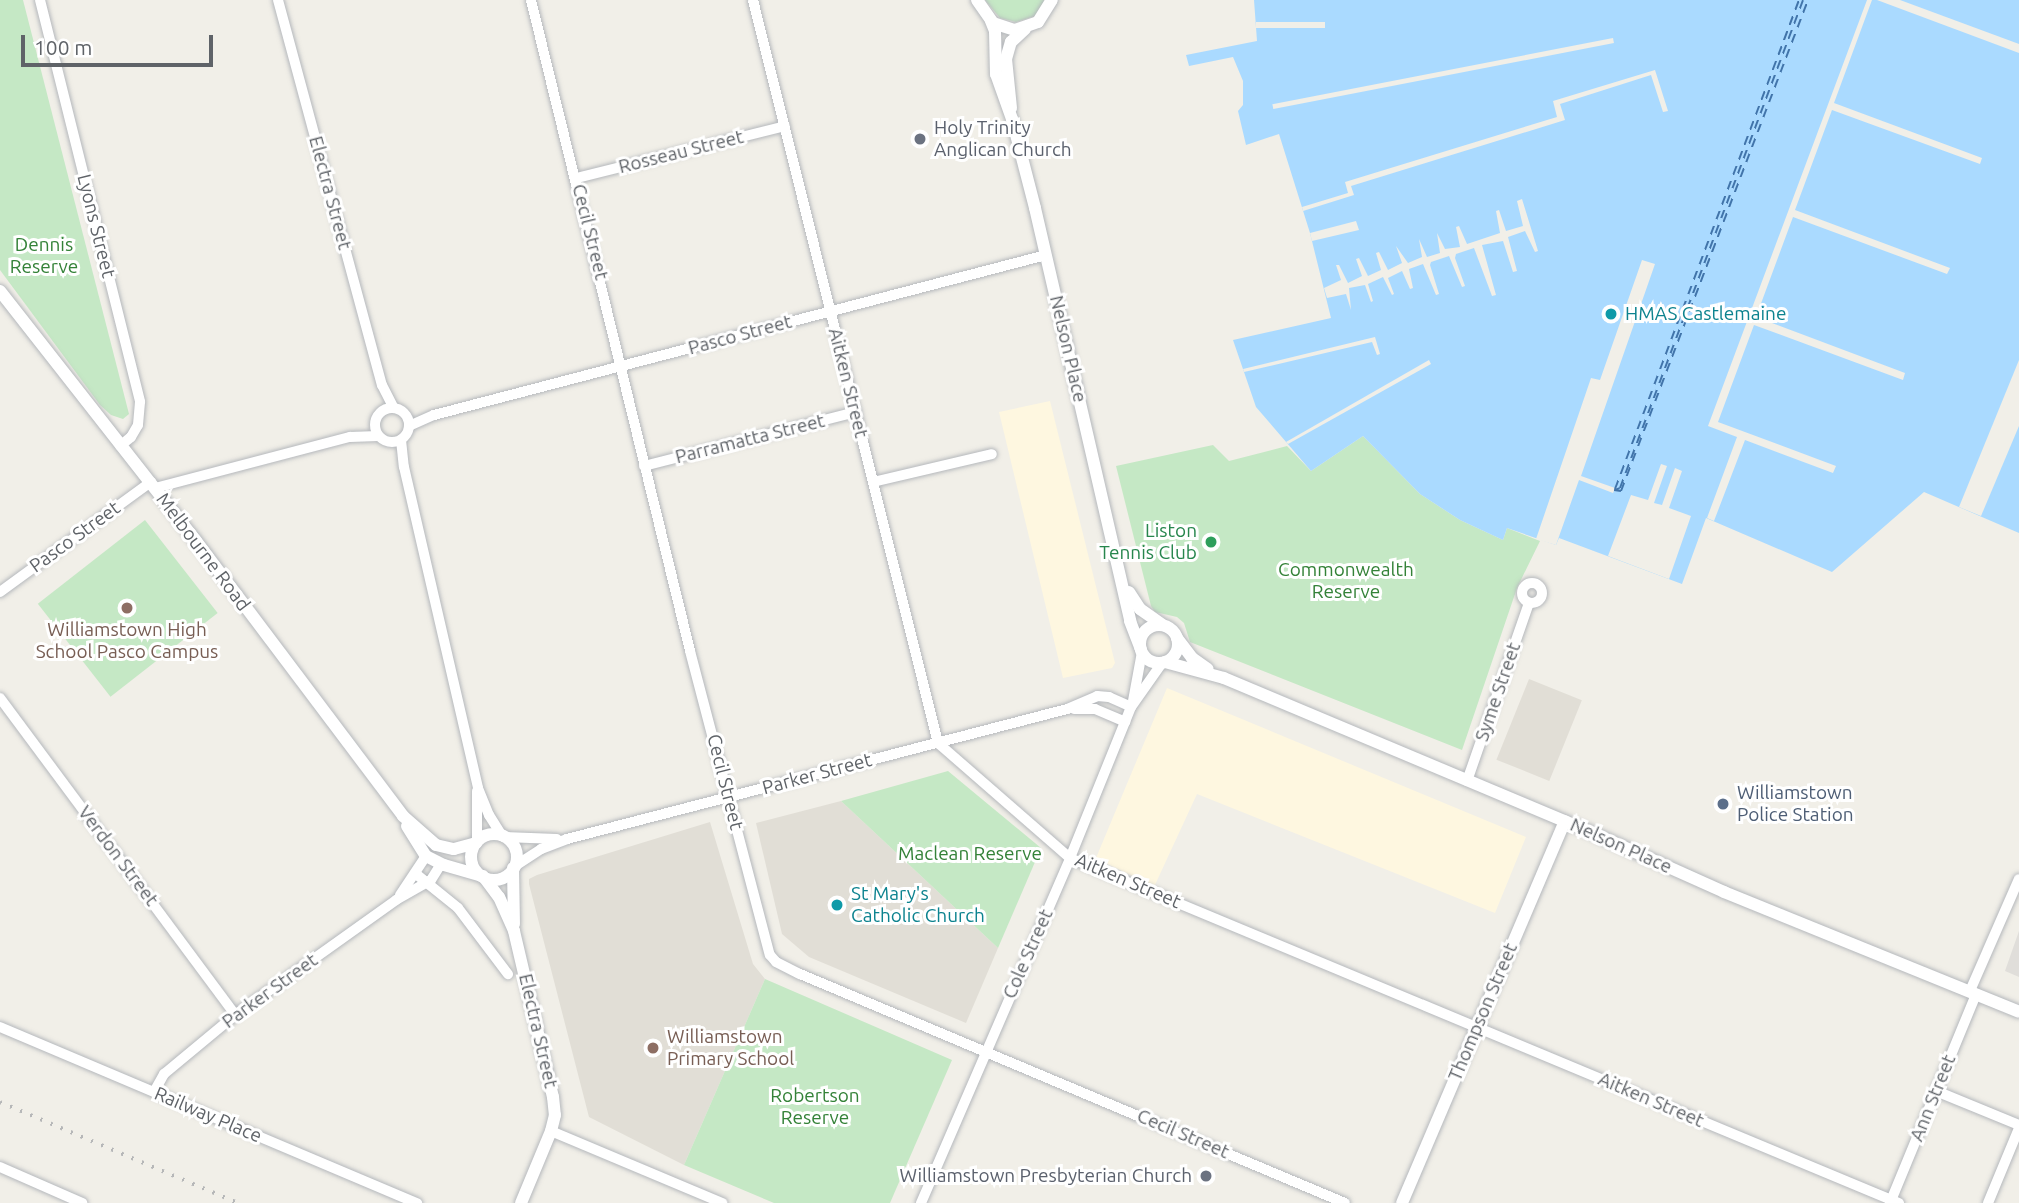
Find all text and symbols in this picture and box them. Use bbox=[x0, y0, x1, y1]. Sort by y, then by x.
scale bar bbox=[24, 21, 217, 65]
text: 100 m bbox=[34, 35, 92, 59]
place label: Holy Trinity Anglican Church bbox=[934, 117, 1072, 161]
street label: Rosseau Street bbox=[616, 125, 746, 179]
marker: Holy Trinity Anglican Church bbox=[912, 131, 928, 147]
street label: Electra Street bbox=[304, 134, 356, 252]
street label: Lyons Street bbox=[72, 172, 120, 280]
street label: Cecil Street bbox=[567, 182, 613, 282]
park label: Dennis Reserve bbox=[10, 234, 78, 278]
street label: Nelson Place bbox=[1045, 293, 1091, 405]
place label: HMAS Castlemaine bbox=[1625, 303, 1786, 325]
marker: HMAS Castlemaine bbox=[1603, 306, 1619, 322]
street label: Pasco Street bbox=[686, 310, 794, 360]
street label: Aitken Street bbox=[823, 326, 873, 440]
street label: Parramatta Street bbox=[673, 409, 827, 469]
street label: Melbourne Road bbox=[151, 489, 255, 615]
street label: Pasco Street bbox=[25, 496, 125, 578]
place label: Liston Tennis Club bbox=[1099, 520, 1197, 564]
marker: Liston Tennis Club bbox=[1203, 534, 1219, 550]
park label: Commonwealth Reserve bbox=[1278, 559, 1414, 603]
marker: Williamstown High School Pasco Campus bbox=[119, 600, 135, 616]
place label: Williamstown High School Pasco Campus bbox=[36, 619, 218, 663]
street label: Syme Street bbox=[1470, 640, 1526, 744]
street label: Cecil Street bbox=[702, 732, 748, 832]
street label: Parker Street bbox=[760, 748, 874, 800]
place label: Williamstown Police Station bbox=[1737, 782, 1854, 826]
marker: Williamstown Police Station bbox=[1715, 796, 1731, 812]
street label: Verdon Street bbox=[73, 801, 163, 911]
street label: Nelson Place bbox=[1567, 813, 1675, 879]
park label: Maclean Reserve bbox=[898, 843, 1042, 865]
street label: Aitken Street bbox=[1072, 849, 1184, 913]
place label: St Mary's Catholic Church bbox=[851, 883, 985, 927]
marker: St Mary's Catholic Church bbox=[829, 897, 845, 913]
street label: Cole Street bbox=[998, 906, 1058, 1002]
street label: Thompson Street bbox=[1444, 940, 1522, 1084]
street label: Parker Street bbox=[218, 949, 322, 1033]
street label: Electra Street bbox=[514, 972, 562, 1090]
place label: Williamstown Primary School bbox=[667, 1026, 794, 1070]
marker: Williamstown Primary School bbox=[645, 1040, 661, 1056]
street label: Ann Street bbox=[1905, 1051, 1961, 1145]
street label: Aitken Street bbox=[1595, 1068, 1707, 1132]
street label: Railway Place bbox=[151, 1082, 265, 1148]
park label: Robertson Reserve bbox=[770, 1085, 860, 1129]
street label: Cecil Street bbox=[1133, 1104, 1233, 1164]
place label: Williamstown Presbyterian Church bbox=[900, 1165, 1192, 1187]
marker: Williamstown Presbyterian Church bbox=[1198, 1168, 1214, 1184]

